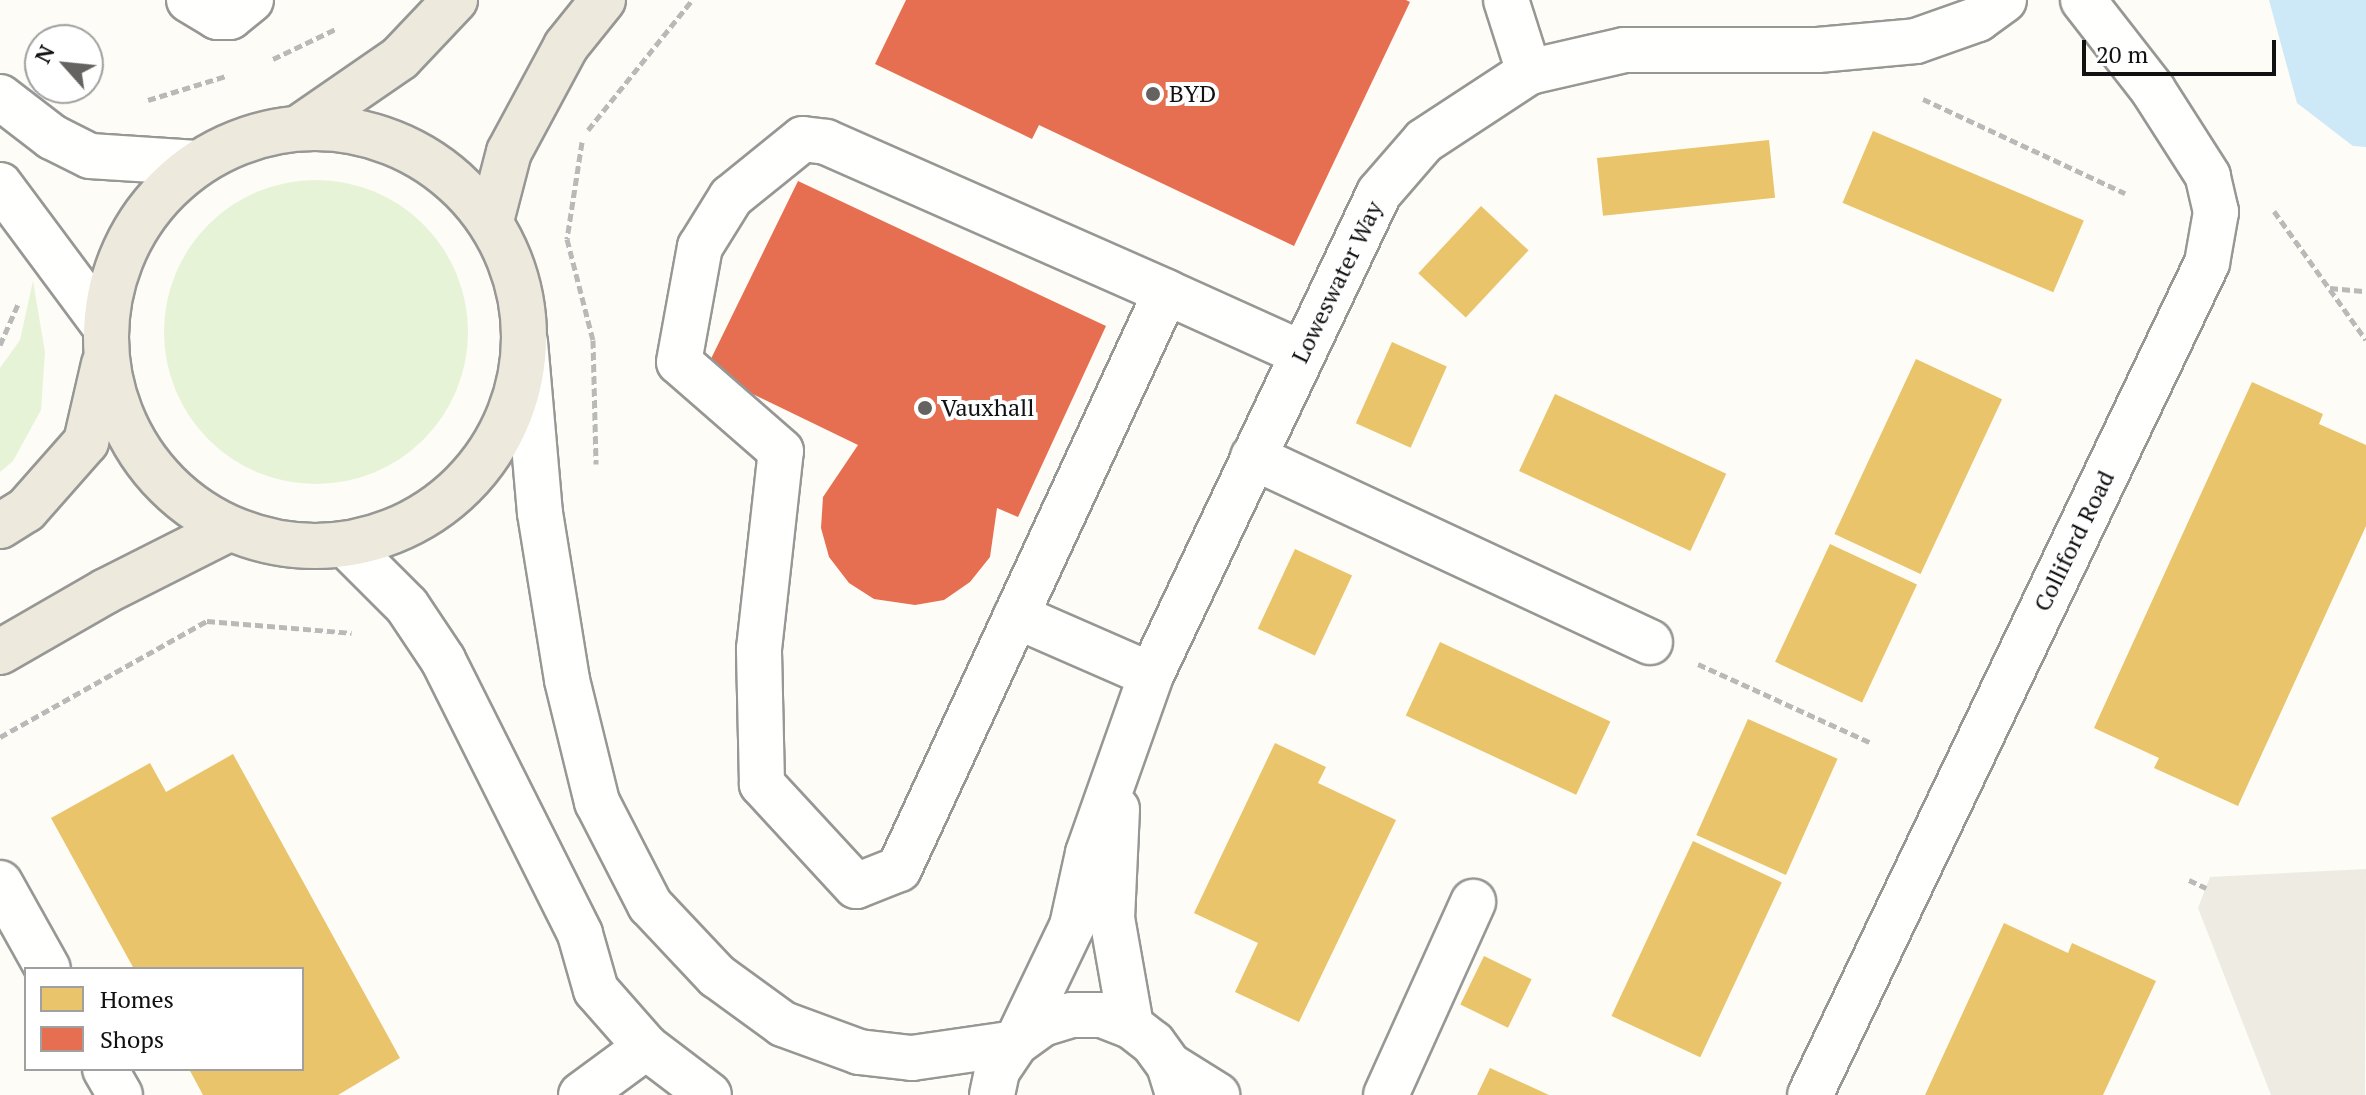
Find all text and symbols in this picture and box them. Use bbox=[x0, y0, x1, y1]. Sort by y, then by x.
north arrow bbox=[24, 24, 104, 104]
scale bar bbox=[2086, 24, 2280, 74]
text: 20 m bbox=[2096, 38, 2148, 70]
text: N bbox=[27, 40, 61, 68]
place label: BYD bbox=[1169, 80, 1216, 108]
marker: BYD bbox=[1144, 85, 1162, 103]
street label: Loweswater Way bbox=[1285, 196, 1389, 368]
place label: Vauxhall bbox=[941, 394, 1034, 422]
marker: Vauxhall bbox=[916, 399, 934, 417]
street label: Colliford Road bbox=[2028, 466, 2120, 616]
legend bbox=[24, 967, 304, 1071]
text: Homes bbox=[100, 983, 174, 1015]
text: Shops bbox=[100, 1023, 164, 1055]

